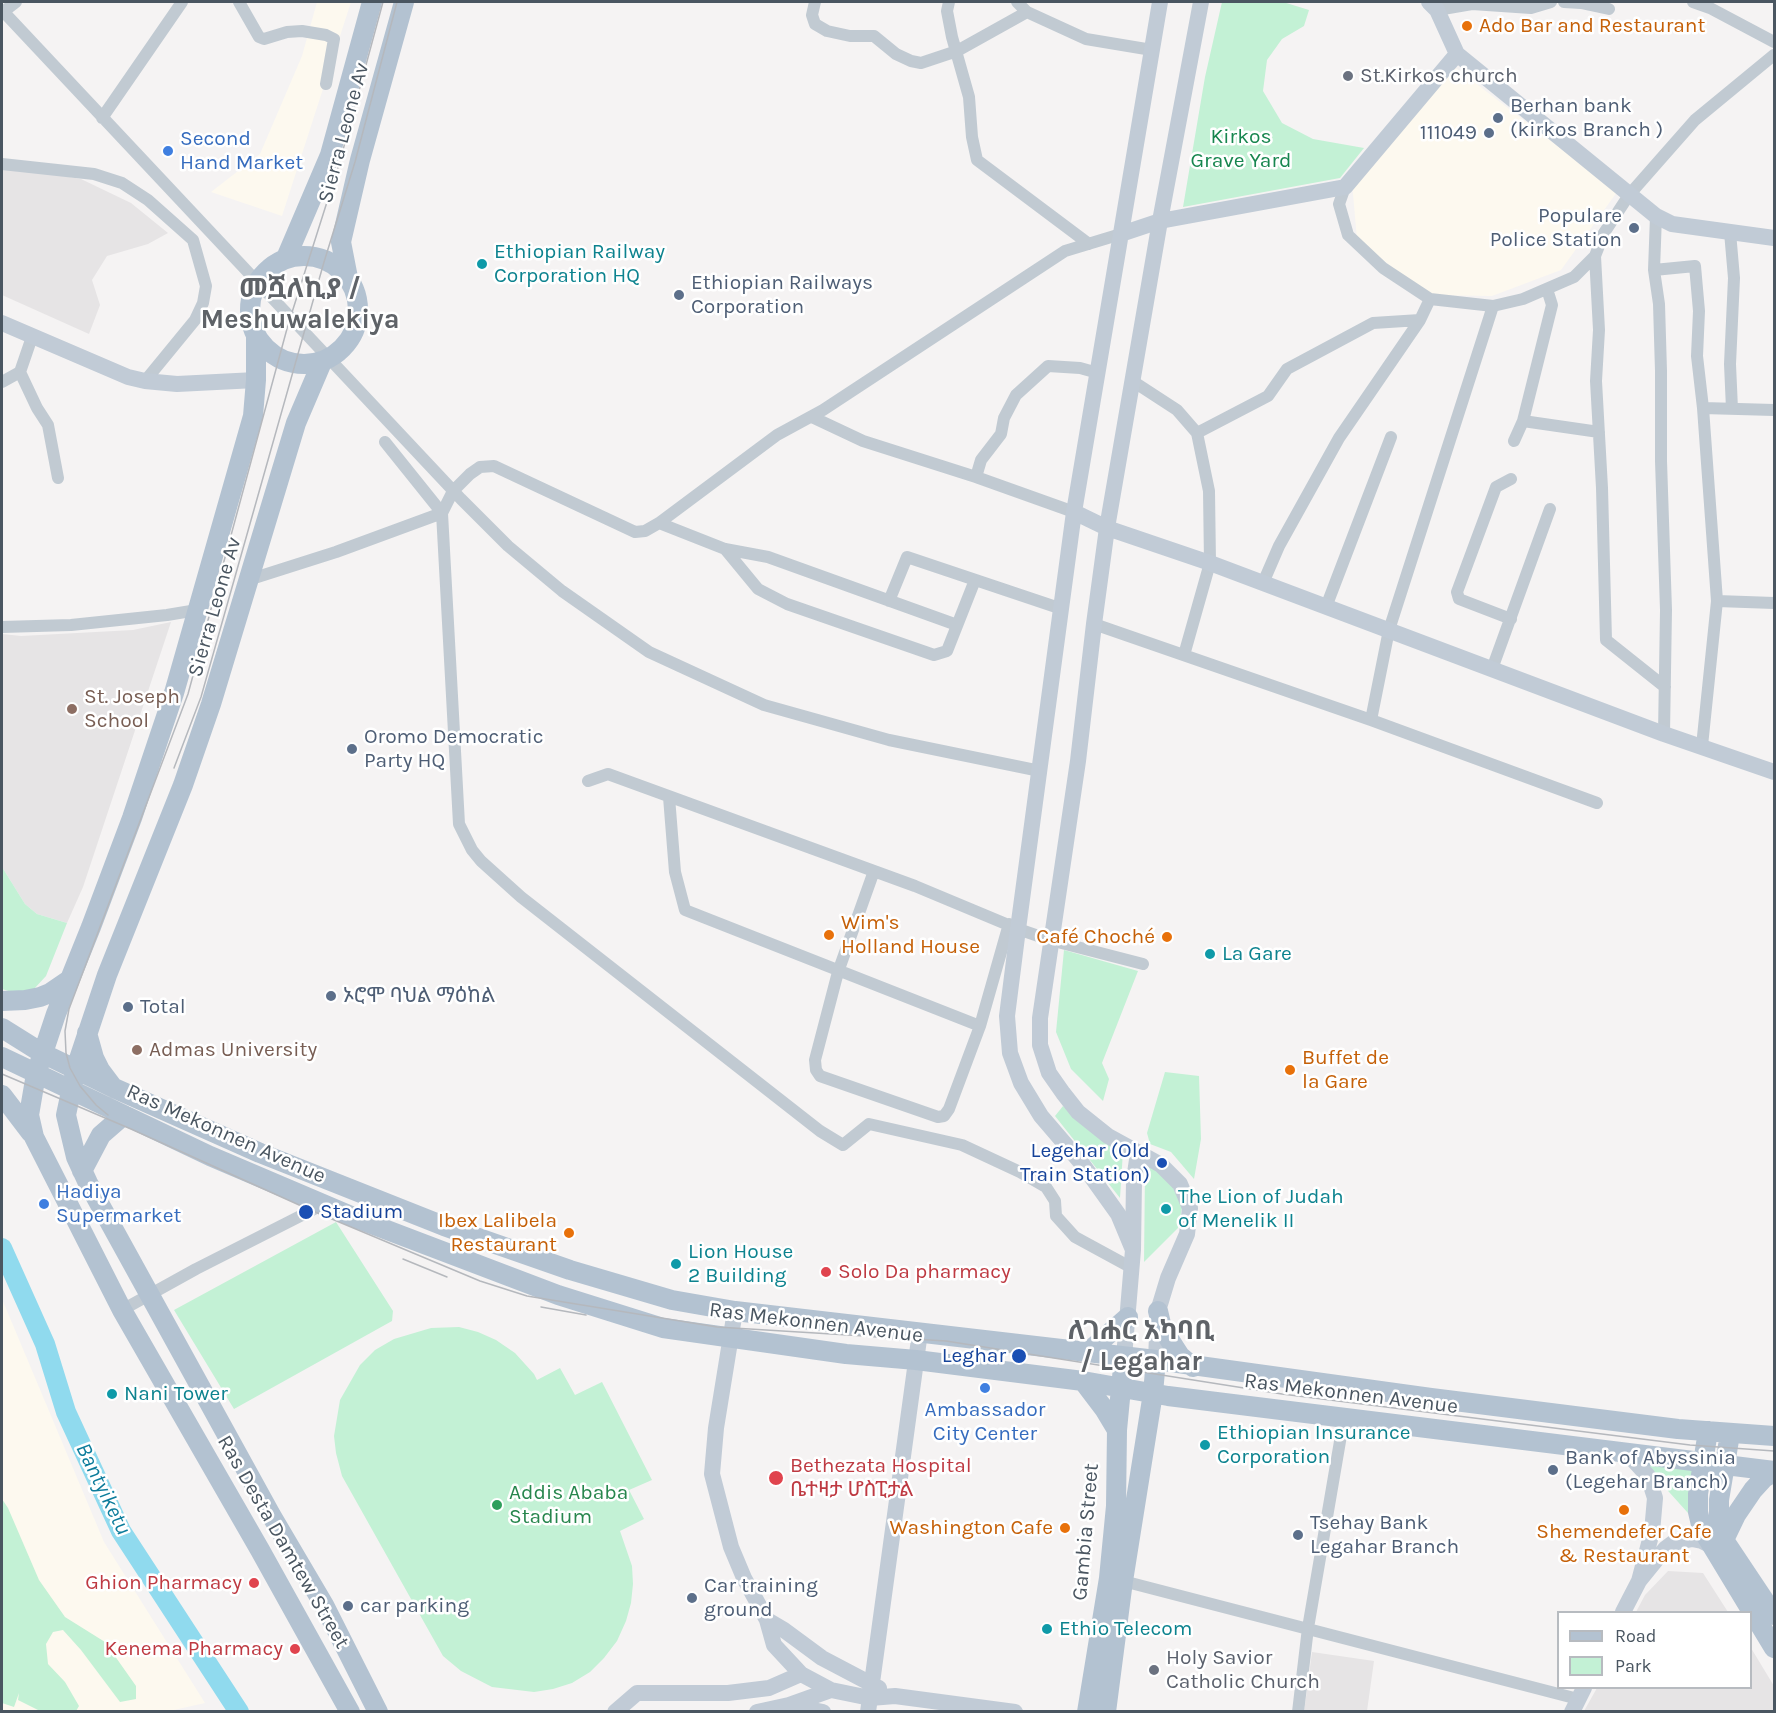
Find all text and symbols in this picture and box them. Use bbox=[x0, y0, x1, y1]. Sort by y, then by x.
place label: Ado Bar and Restaurant bbox=[1479, 13, 1705, 39]
marker: Ado Bar and Restaurant bbox=[1460, 19, 1474, 33]
street label: Sierra Leone Av bbox=[313, 60, 375, 206]
place label: St.Kirkos church bbox=[1360, 63, 1518, 89]
marker: St.Kirkos church bbox=[1341, 69, 1355, 83]
place label: Berhan bank (kirkos Branch ) bbox=[1510, 93, 1663, 143]
marker: Berhan bank (kirkos Branch ) bbox=[1491, 111, 1505, 125]
place label: 111049 bbox=[1420, 120, 1477, 146]
park label: Kirkos Grave Yard bbox=[1191, 124, 1291, 174]
place label: Second Hand Market bbox=[180, 126, 303, 176]
marker: 111049 bbox=[1482, 126, 1496, 140]
marker: Second Hand Market bbox=[161, 144, 175, 158]
place label: Populare Police Station bbox=[1490, 203, 1622, 253]
marker: Populare Police Station bbox=[1627, 221, 1641, 235]
place label: Ethiopian Railway Corporation HQ bbox=[494, 239, 665, 289]
marker: Ethiopian Railway Corporation HQ bbox=[475, 257, 489, 271]
place label: Ethiopian Railways Corporation bbox=[691, 270, 873, 320]
district label: መሿለኪያ / Meshuwalekiya bbox=[201, 273, 399, 336]
marker: Ethiopian Railways Corporation bbox=[672, 288, 686, 302]
street label: Sierra Leone Av bbox=[183, 534, 247, 680]
place label: St. Joseph School bbox=[84, 684, 180, 734]
marker: St. Joseph School bbox=[65, 702, 79, 716]
place label: Oromo Democratic Party HQ bbox=[364, 724, 543, 774]
marker: Oromo Democratic Party HQ bbox=[345, 742, 359, 756]
place label: Wim's Holland House bbox=[841, 910, 980, 960]
place label: Café Choché bbox=[1036, 924, 1155, 950]
marker: Wim's Holland House bbox=[822, 928, 836, 942]
marker: Café Choché bbox=[1160, 930, 1174, 944]
place label: La Gare bbox=[1222, 941, 1292, 967]
marker: La Gare bbox=[1203, 947, 1217, 961]
place label: ኦሮሞ ባህል ማዕከል bbox=[343, 983, 495, 1009]
marker: ኦሮሞ ባህል ማዕከል bbox=[324, 989, 338, 1003]
place label: Total bbox=[140, 994, 186, 1020]
marker: Total bbox=[121, 1000, 135, 1014]
place label: Admas University bbox=[149, 1037, 317, 1063]
marker: Admas University bbox=[130, 1043, 144, 1057]
place label: Buffet de la Gare bbox=[1302, 1045, 1389, 1095]
marker: Buffet de la Gare bbox=[1283, 1063, 1297, 1077]
street label: Ras Mekonnen Avenue bbox=[123, 1079, 329, 1189]
place label: Legehar (Old Train Station) bbox=[1020, 1138, 1150, 1188]
marker: Legehar (Old Train Station) bbox=[1155, 1156, 1169, 1170]
place label: Hadiya Supermarket bbox=[56, 1179, 181, 1229]
place label: The Lion of Judah of Menelik II bbox=[1178, 1184, 1344, 1234]
marker: Hadiya Supermarket bbox=[37, 1197, 51, 1211]
place label: Stadium bbox=[320, 1199, 403, 1225]
marker: The Lion of Judah of Menelik II bbox=[1159, 1202, 1173, 1216]
marker: Stadium bbox=[297, 1203, 315, 1221]
place label: Ibex Lalibela Restaurant bbox=[438, 1208, 557, 1258]
marker: Ibex Lalibela Restaurant bbox=[562, 1226, 576, 1240]
place label: Lion House 2 Building bbox=[688, 1239, 793, 1289]
marker: Lion House 2 Building bbox=[669, 1257, 683, 1271]
place label: Solo Da pharmacy bbox=[838, 1259, 1011, 1285]
marker: Solo Da pharmacy bbox=[819, 1265, 833, 1279]
street label: Ras Mekonnen Avenue bbox=[708, 1297, 924, 1349]
district label: ለገሐር አካባቢ / Legahar bbox=[1068, 1315, 1214, 1378]
place label: Leghar bbox=[942, 1343, 1006, 1369]
marker: Leghar bbox=[1010, 1347, 1028, 1365]
street label: Ras Mekonnen Avenue bbox=[1243, 1368, 1459, 1420]
place label: Nani Tower bbox=[124, 1381, 228, 1407]
marker: Ambassador City Center bbox=[978, 1381, 992, 1395]
marker: Nani Tower bbox=[105, 1387, 119, 1401]
place label: Ambassador City Center bbox=[925, 1397, 1045, 1447]
place label: Ethiopian Insurance Corporation bbox=[1217, 1420, 1411, 1470]
street label: Ras Desta Damtew Street bbox=[212, 1431, 354, 1653]
marker: Ethiopian Insurance Corporation bbox=[1198, 1438, 1212, 1452]
water label: Bantyiketu bbox=[69, 1439, 137, 1539]
place label: Bank of Abyssinia (Legehar Branch) bbox=[1565, 1445, 1736, 1495]
place label: Bethezata Hospital ቤተዛታ ሆስፒታል bbox=[790, 1453, 972, 1503]
street label: Gambia Street bbox=[1067, 1462, 1105, 1602]
marker: Bank of Abyssinia (Legehar Branch) bbox=[1546, 1463, 1560, 1477]
marker: Bethezata Hospital ቤተዛታ ሆስፒታል bbox=[767, 1469, 785, 1487]
place label: Addis Ababa Stadium bbox=[509, 1480, 628, 1530]
marker: Addis Ababa Stadium bbox=[490, 1498, 504, 1512]
marker: Shemendefer Cafe & Restaurant bbox=[1617, 1503, 1631, 1517]
place label: Tsehay Bank Legahar Branch bbox=[1310, 1510, 1459, 1560]
place label: Washington Cafe bbox=[889, 1515, 1053, 1541]
place label: Shemendefer Cafe & Restaurant bbox=[1536, 1519, 1712, 1569]
marker: Washington Cafe bbox=[1058, 1521, 1072, 1535]
marker: Tsehay Bank Legahar Branch bbox=[1291, 1528, 1305, 1542]
place label: Ghion Pharmacy bbox=[85, 1570, 242, 1596]
place label: Car training ground bbox=[704, 1573, 818, 1623]
marker: Ghion Pharmacy bbox=[247, 1576, 261, 1590]
marker: Car training ground bbox=[685, 1591, 699, 1605]
place label: car parking bbox=[360, 1593, 469, 1619]
marker: car parking bbox=[341, 1599, 355, 1613]
legend bbox=[1557, 1611, 1752, 1689]
place label: Ethio Telecom bbox=[1059, 1616, 1192, 1642]
marker: Ethio Telecom bbox=[1040, 1622, 1054, 1636]
text: Road bbox=[1615, 1625, 1656, 1647]
place label: Kenema Pharmacy bbox=[105, 1636, 283, 1662]
marker: Kenema Pharmacy bbox=[288, 1642, 302, 1656]
place label: Holy Savior Catholic Church bbox=[1166, 1645, 1320, 1695]
text: Park bbox=[1615, 1655, 1652, 1677]
marker: Holy Savior Catholic Church bbox=[1147, 1663, 1161, 1677]

